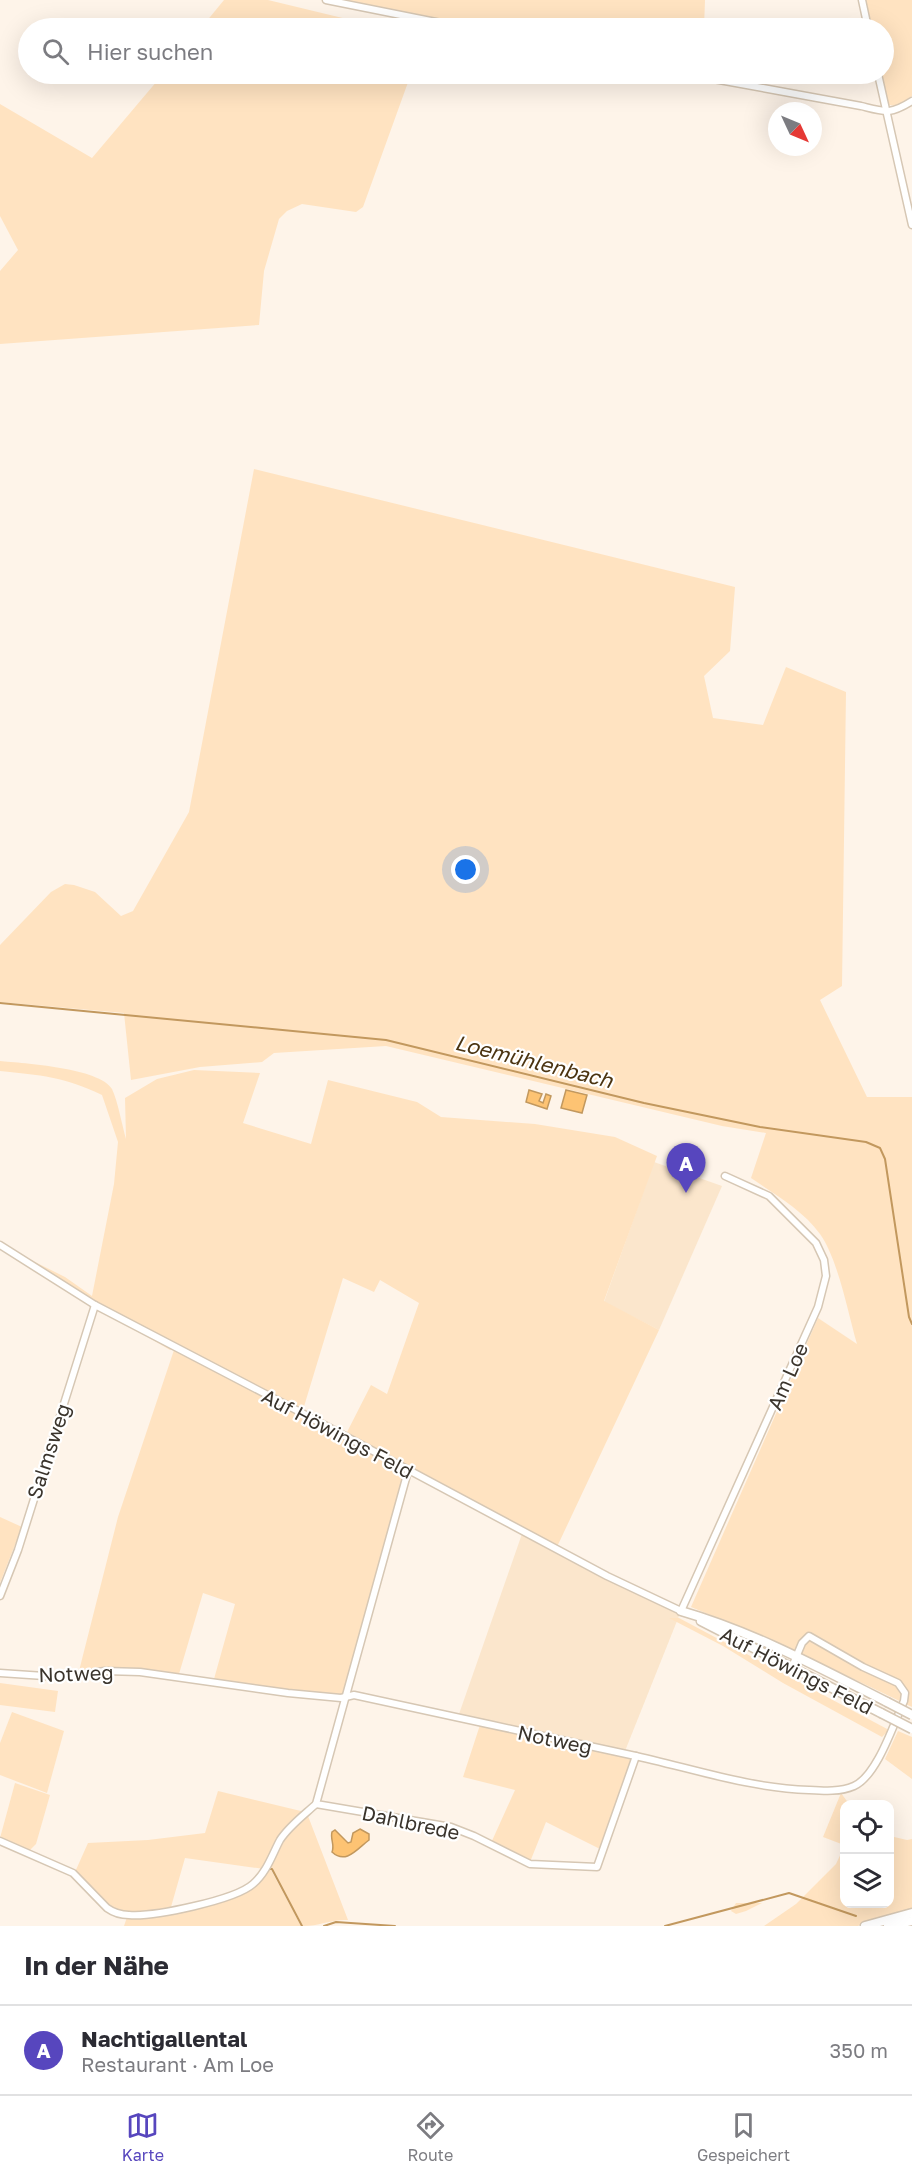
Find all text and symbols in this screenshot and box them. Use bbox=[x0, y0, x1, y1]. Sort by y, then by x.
search box bbox=[18, 18, 894, 84]
icon: search bbox=[39, 35, 72, 68]
text: Hier suchen bbox=[87, 38, 213, 65]
north arrow bbox=[768, 102, 822, 156]
your location bbox=[451, 855, 480, 884]
water label: Loemühlenbach bbox=[453, 1029, 617, 1093]
pin: A bbox=[666, 1144, 706, 1193]
street label: Am Loe bbox=[762, 1339, 812, 1413]
street label: Auf Höwings Feld bbox=[258, 1383, 418, 1483]
street label: Salmsweg bbox=[21, 1400, 75, 1502]
street label: Auf Höwings Feld bbox=[717, 1621, 877, 1719]
street label: Notweg bbox=[38, 1660, 114, 1686]
street label: Notweg bbox=[516, 1719, 594, 1759]
street label: Dahlbrede bbox=[360, 1800, 462, 1844]
map controls bbox=[840, 1800, 894, 1908]
button: locate bbox=[840, 1800, 894, 1854]
button: layers bbox=[840, 1854, 894, 1908]
text: In der Nähe bbox=[24, 1950, 169, 1981]
text: Nachtigallental bbox=[81, 2025, 247, 2052]
text: A bbox=[36, 2038, 51, 2062]
text: 350 m bbox=[830, 2038, 888, 2062]
text: Restaurant · Am Loe bbox=[81, 2052, 274, 2076]
tab: Karte bbox=[122, 2109, 164, 2165]
tab: Route bbox=[408, 2109, 453, 2165]
tab: Gespeichert bbox=[697, 2109, 790, 2165]

